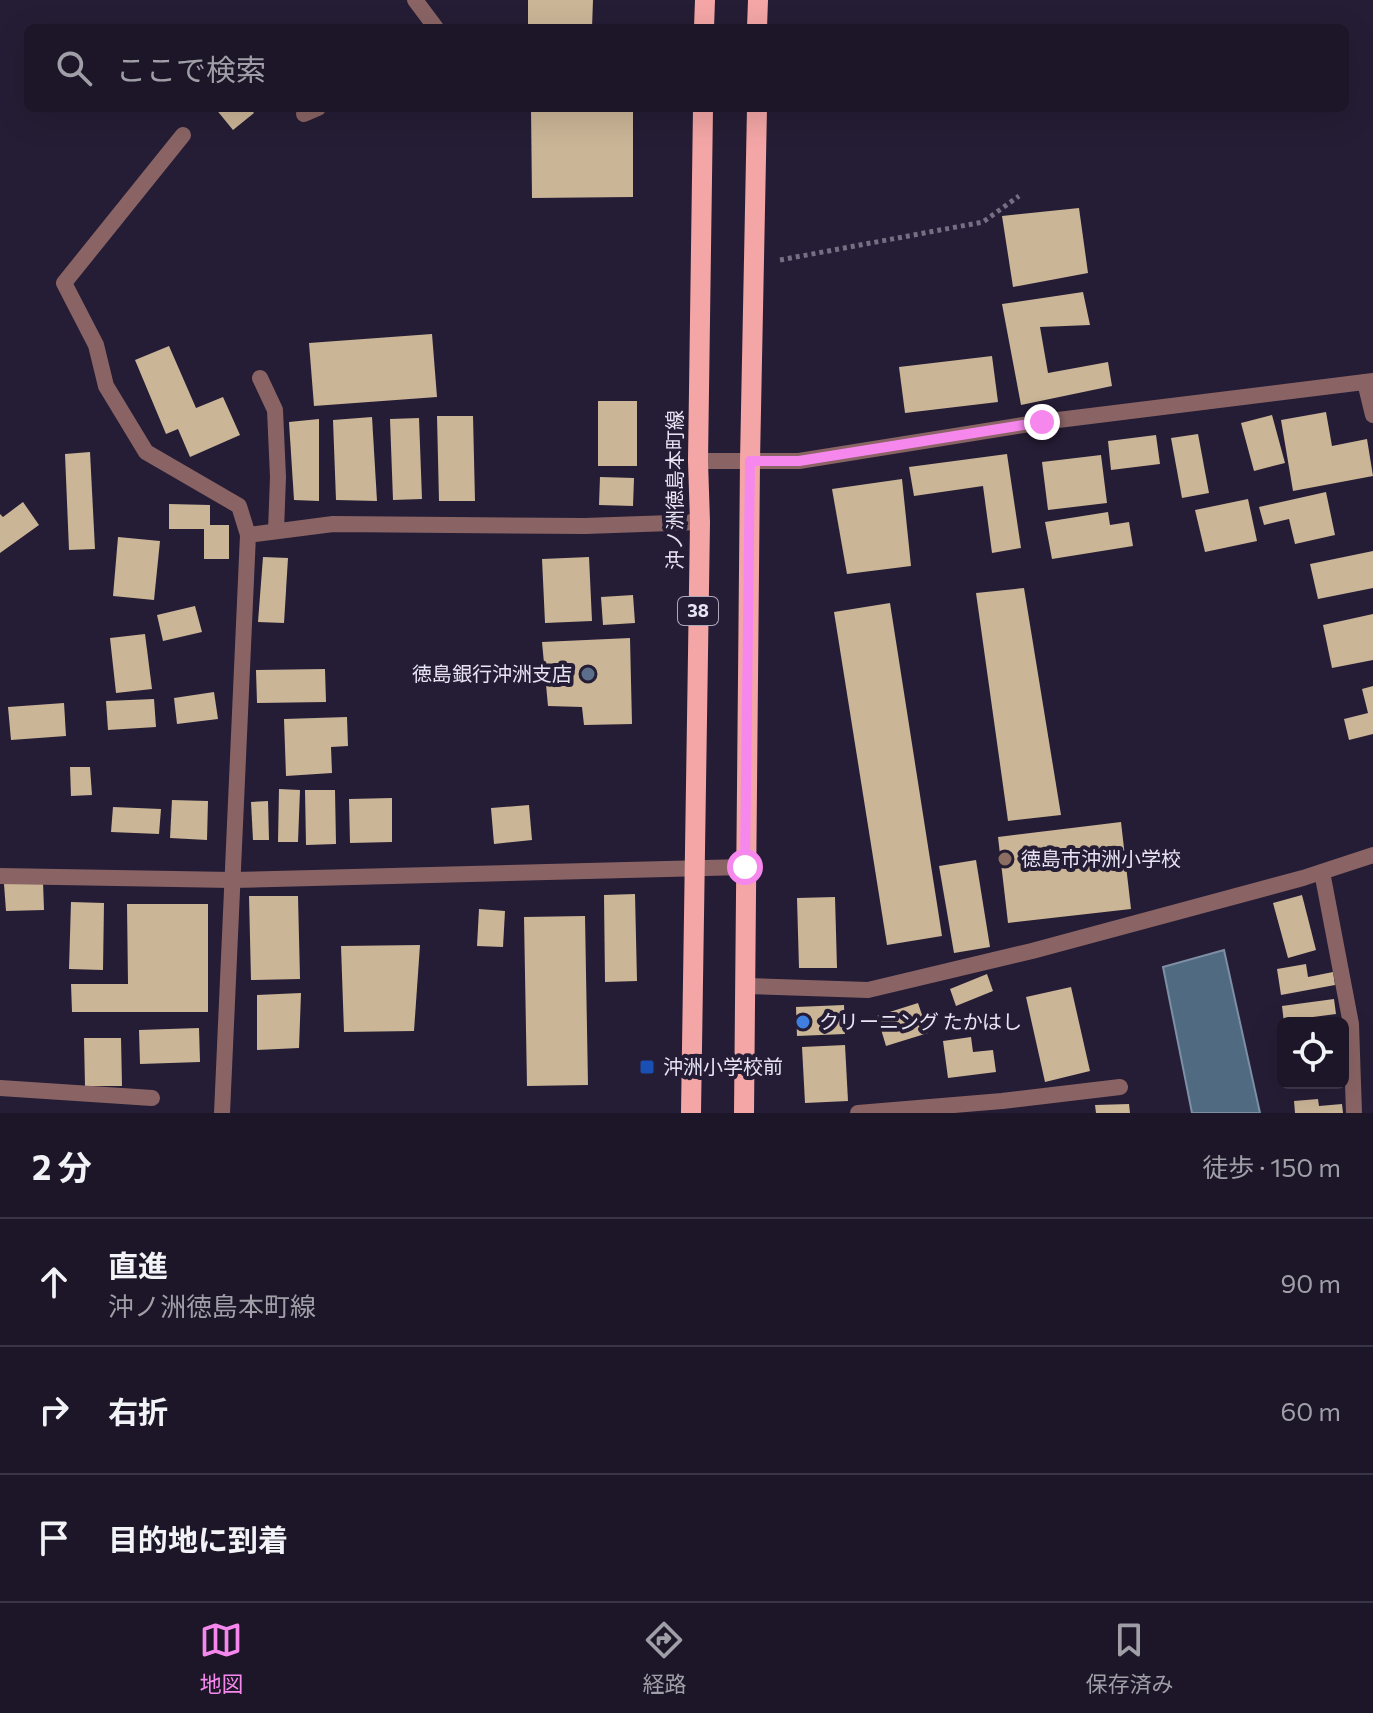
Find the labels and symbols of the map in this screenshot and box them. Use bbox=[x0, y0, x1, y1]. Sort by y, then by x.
route end bbox=[1024, 404, 1060, 440]
street label: 沖ノ洲徳島本町線 bbox=[662, 410, 686, 570]
road number: 38 bbox=[678, 597, 718, 625]
place label: 徳島銀行沖洲支店 bbox=[412, 661, 572, 685]
marker: 徳島銀行沖洲支店 bbox=[579, 665, 597, 683]
place label: 徳島市沖洲小学校 bbox=[1021, 846, 1181, 870]
route start bbox=[727, 849, 763, 885]
marker: 徳島市沖洲小学校 bbox=[996, 850, 1014, 868]
place label: クリーニング たかはし bbox=[819, 1009, 1022, 1033]
marker: クリーニング たかはし bbox=[794, 1013, 812, 1031]
place label: 沖洲小学校前 bbox=[663, 1054, 783, 1078]
marker: 沖洲小学校前 bbox=[638, 1058, 656, 1076]

